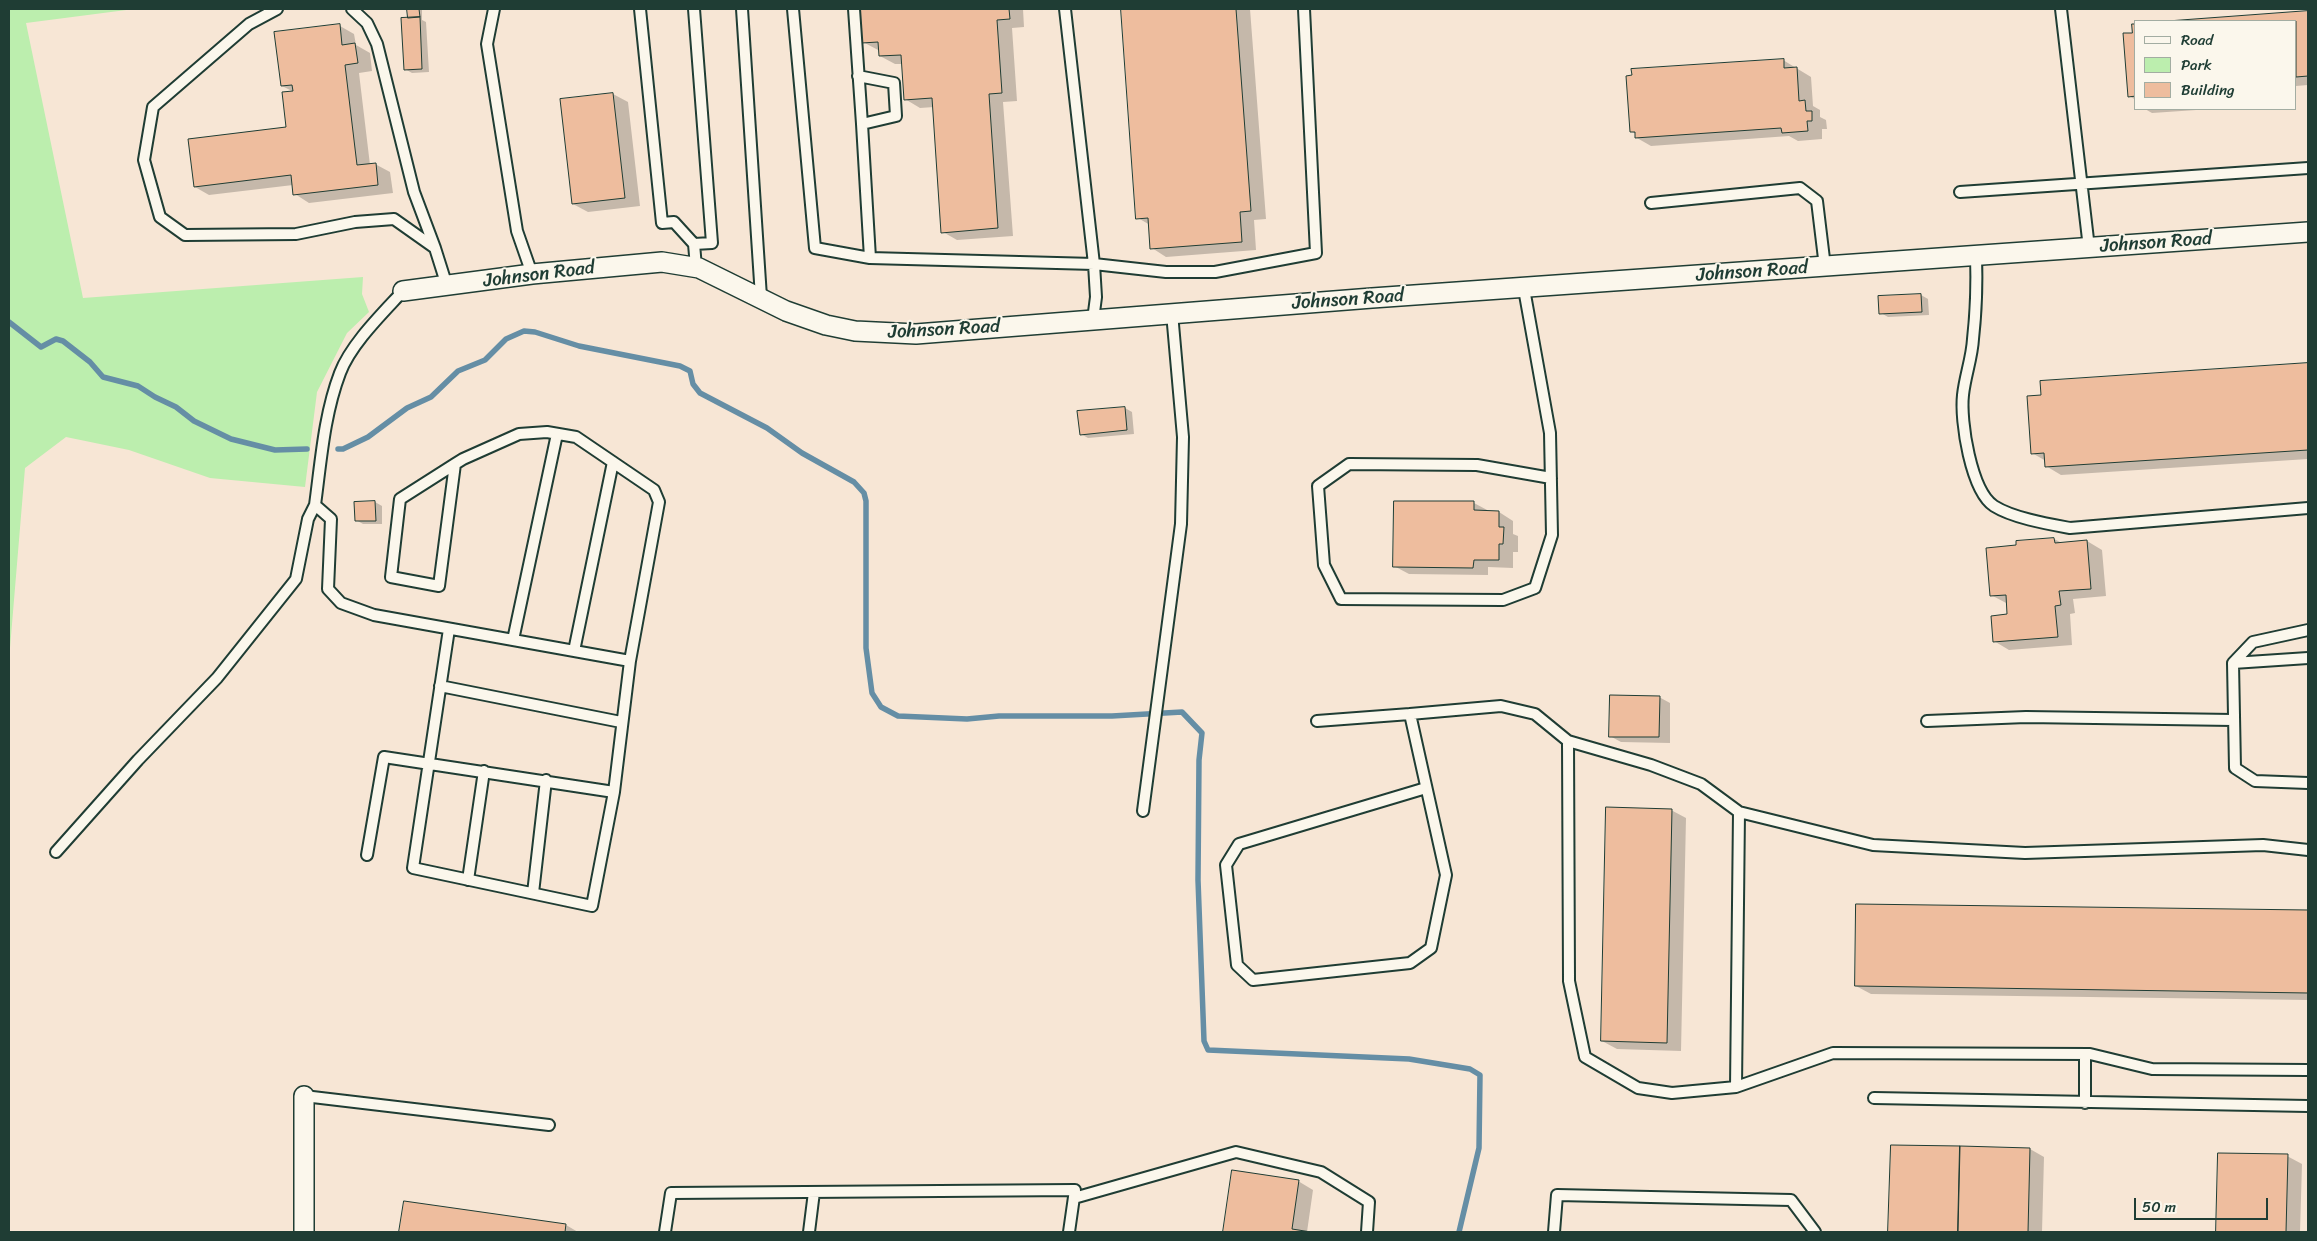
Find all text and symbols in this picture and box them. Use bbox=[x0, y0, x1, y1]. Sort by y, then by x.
legend bbox=[2134, 20, 2297, 110]
text: Road bbox=[2181, 27, 2213, 53]
text: Park bbox=[2181, 52, 2212, 78]
text: Building bbox=[2181, 77, 2235, 103]
street label: Johnson Road bbox=[2099, 228, 2213, 258]
street label: Johnson Road bbox=[482, 257, 596, 293]
street label: Johnson Road bbox=[1695, 257, 1809, 287]
street label: Johnson Road bbox=[1291, 285, 1405, 315]
street label: Johnson Road bbox=[887, 316, 1001, 344]
scale bar bbox=[2137, 1188, 2271, 1220]
text: 50 m bbox=[2142, 1194, 2176, 1220]

